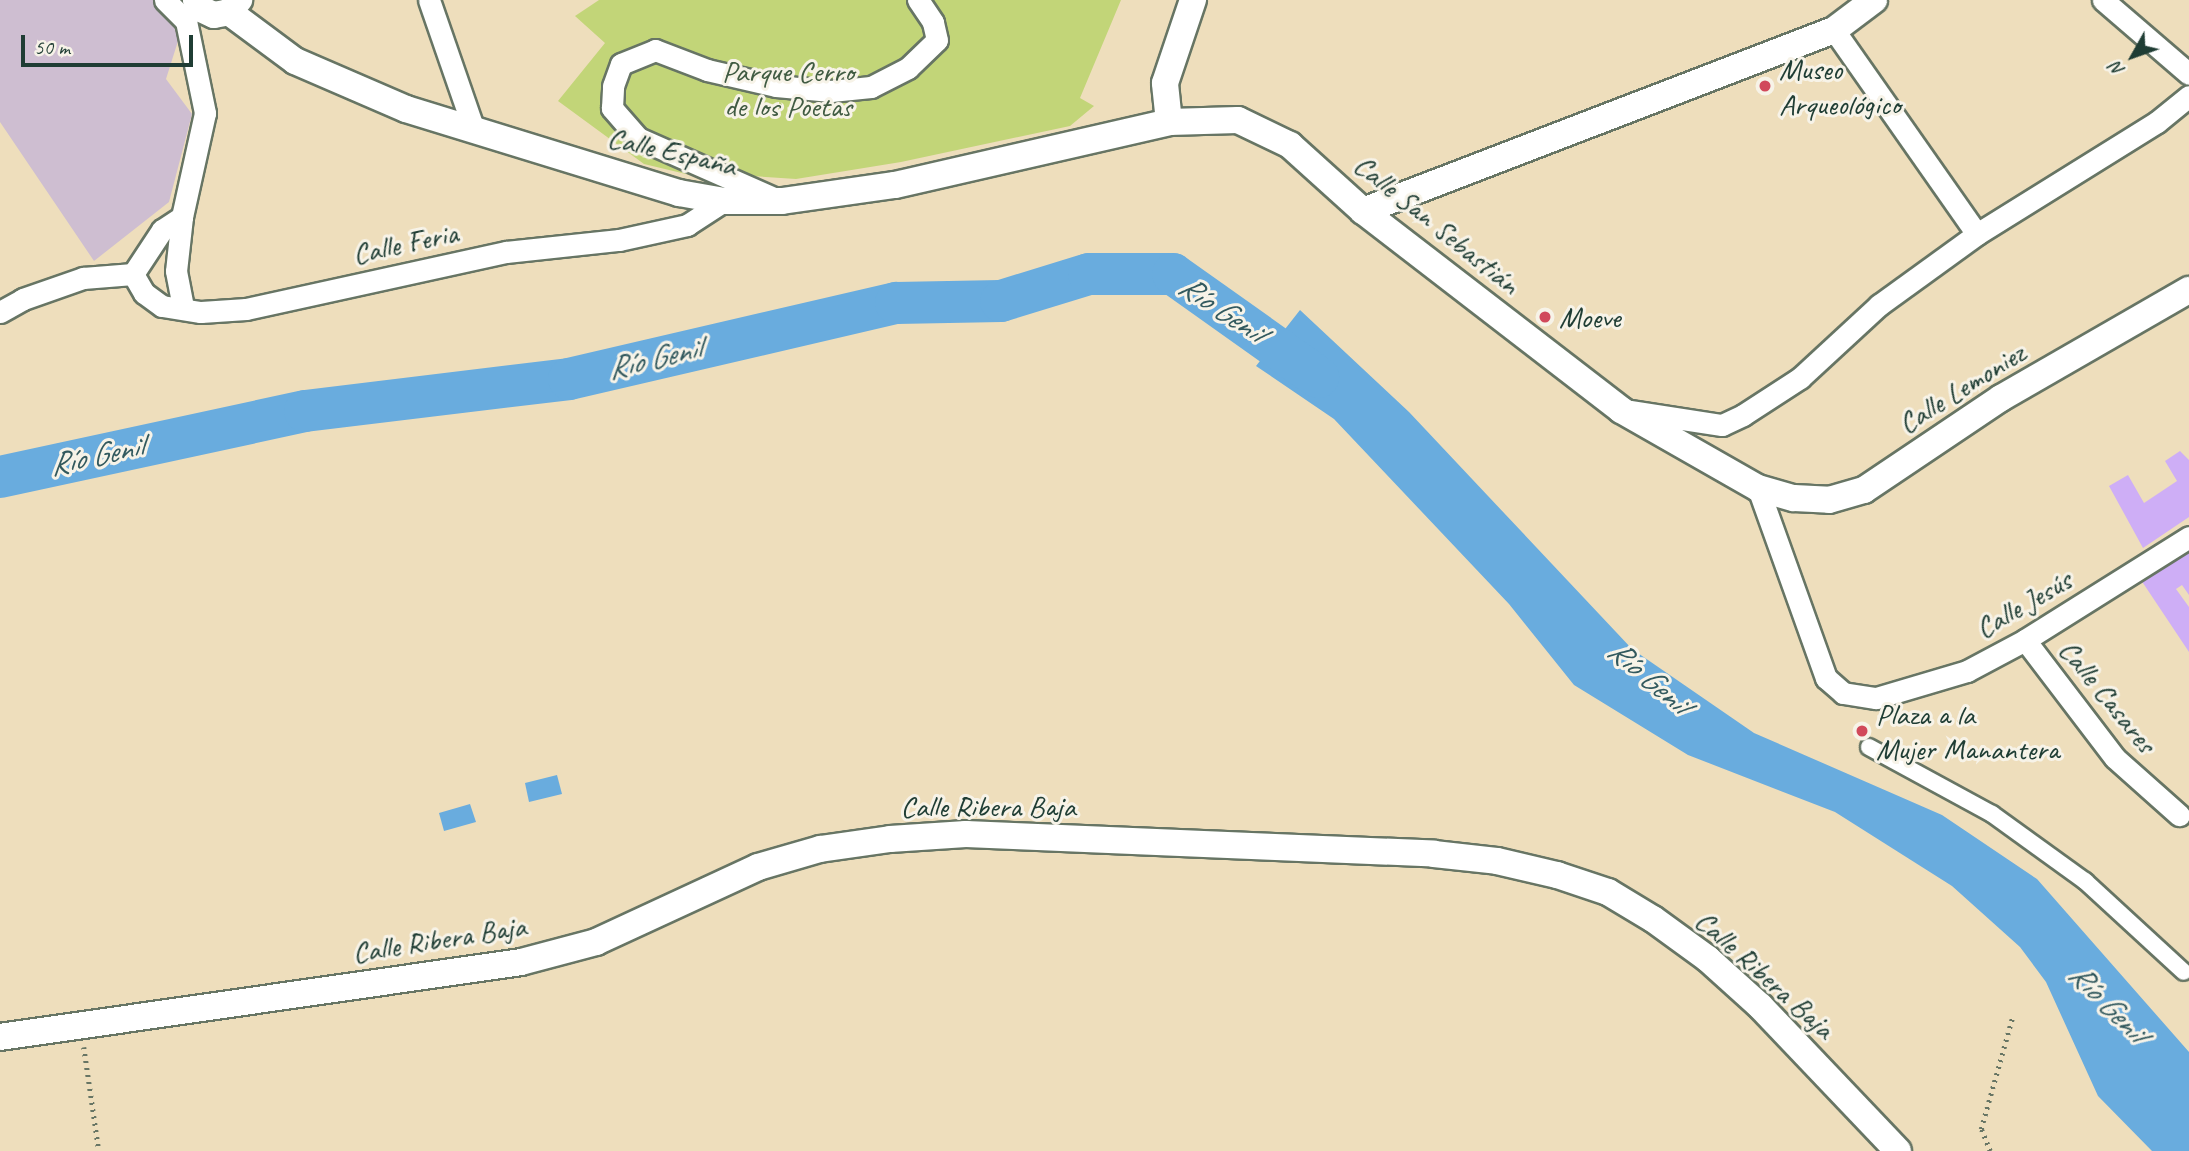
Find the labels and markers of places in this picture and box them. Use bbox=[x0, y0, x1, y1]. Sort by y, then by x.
place label: Museo Arqueológico bbox=[1779, 51, 1901, 122]
marker: Museo Arqueológico bbox=[1757, 78, 1773, 94]
place label: Moeve bbox=[1559, 299, 1621, 335]
marker: Moeve bbox=[1537, 309, 1553, 325]
place label: Plaza a la Mujer Manantera bbox=[1876, 696, 2060, 766]
marker: Plaza a la Mujer Manantera bbox=[1854, 723, 1870, 739]

